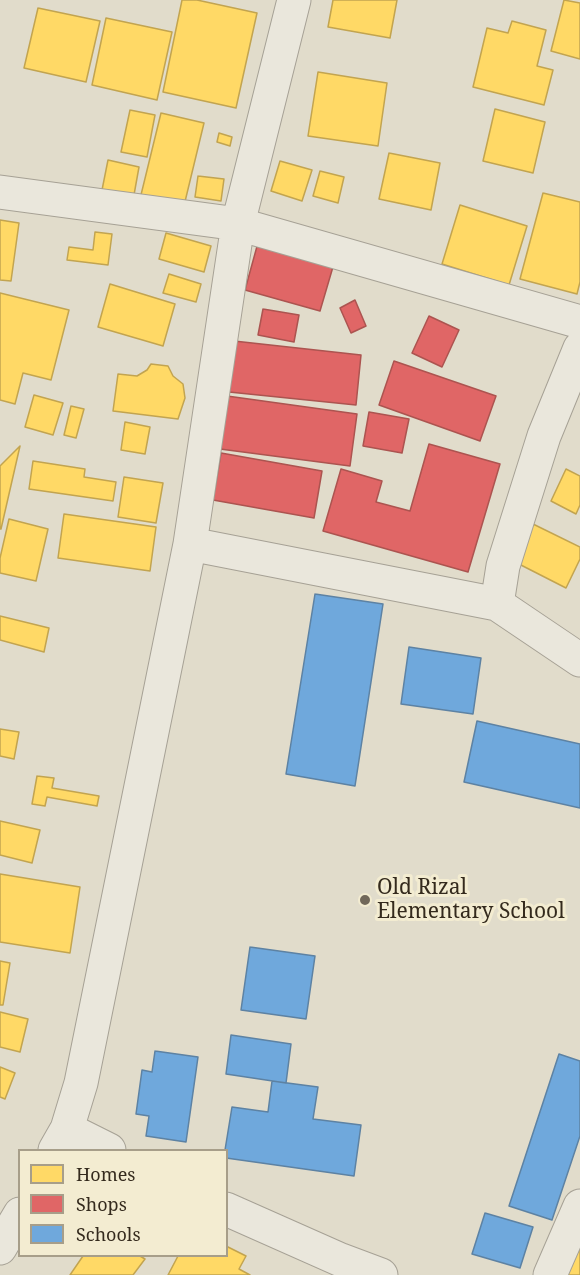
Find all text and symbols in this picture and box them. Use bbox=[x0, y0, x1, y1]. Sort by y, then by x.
place label: Old Rizal Elementary School bbox=[377, 875, 565, 925]
marker: Old Rizal Elementary School bbox=[358, 893, 372, 907]
legend bbox=[18, 1149, 228, 1257]
text: Homes bbox=[76, 1162, 135, 1186]
text: Shops bbox=[76, 1192, 127, 1216]
text: Schools bbox=[76, 1222, 141, 1246]

